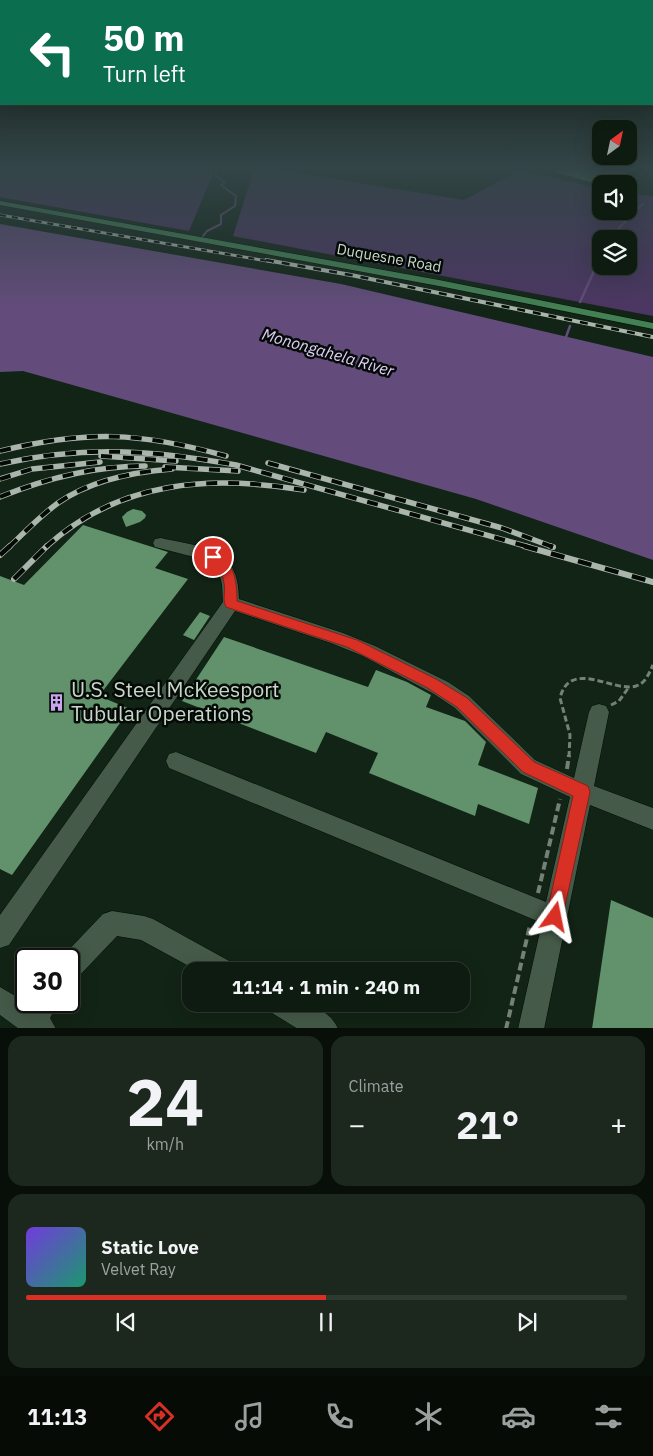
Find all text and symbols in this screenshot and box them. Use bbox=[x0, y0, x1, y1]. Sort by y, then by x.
text: 50 m bbox=[103, 15, 185, 61]
icon: left bbox=[20, 20, 85, 85]
text: Turn left bbox=[103, 59, 186, 88]
north arrow bbox=[592, 120, 638, 165]
map controls bbox=[592, 120, 637, 275]
button: sound bbox=[592, 175, 637, 220]
button: layers bbox=[592, 230, 637, 275]
street label: Duquesne Road bbox=[335, 239, 443, 276]
water label: Monongahela River bbox=[260, 324, 397, 381]
pin bbox=[192, 536, 234, 578]
icon: arrive bbox=[199, 543, 227, 571]
place label: U.S. Steel McKeesport Tubular Operations bbox=[71, 675, 279, 727]
building icon: U.S. Steel McKeesport Tubular Operations bbox=[47, 692, 67, 712]
position arrow bbox=[528, 890, 580, 942]
speed limit sign: 30 bbox=[15, 948, 80, 1013]
text: 11:14 · 1 min · 240 m bbox=[232, 975, 420, 999]
text: 24 bbox=[126, 1059, 204, 1144]
text: Climate bbox=[349, 1076, 404, 1096]
text: 21° bbox=[456, 1100, 519, 1149]
text: − bbox=[349, 1106, 365, 1143]
text: + bbox=[610, 1106, 627, 1143]
text: km/h bbox=[146, 1134, 184, 1154]
text: Static Love bbox=[101, 1235, 199, 1259]
text: Velvet Ray bbox=[101, 1259, 176, 1279]
icon: previous bbox=[112, 1308, 140, 1336]
icon: pause bbox=[312, 1308, 340, 1336]
icon: next bbox=[513, 1308, 541, 1336]
icon: directions bbox=[142, 1399, 177, 1434]
icon: music bbox=[232, 1399, 267, 1434]
icon: phone bbox=[322, 1399, 357, 1434]
icon: climate bbox=[411, 1399, 446, 1434]
icon: car bbox=[501, 1399, 536, 1434]
icon: filters bbox=[591, 1399, 626, 1434]
text: 11:13 bbox=[27, 1402, 87, 1431]

